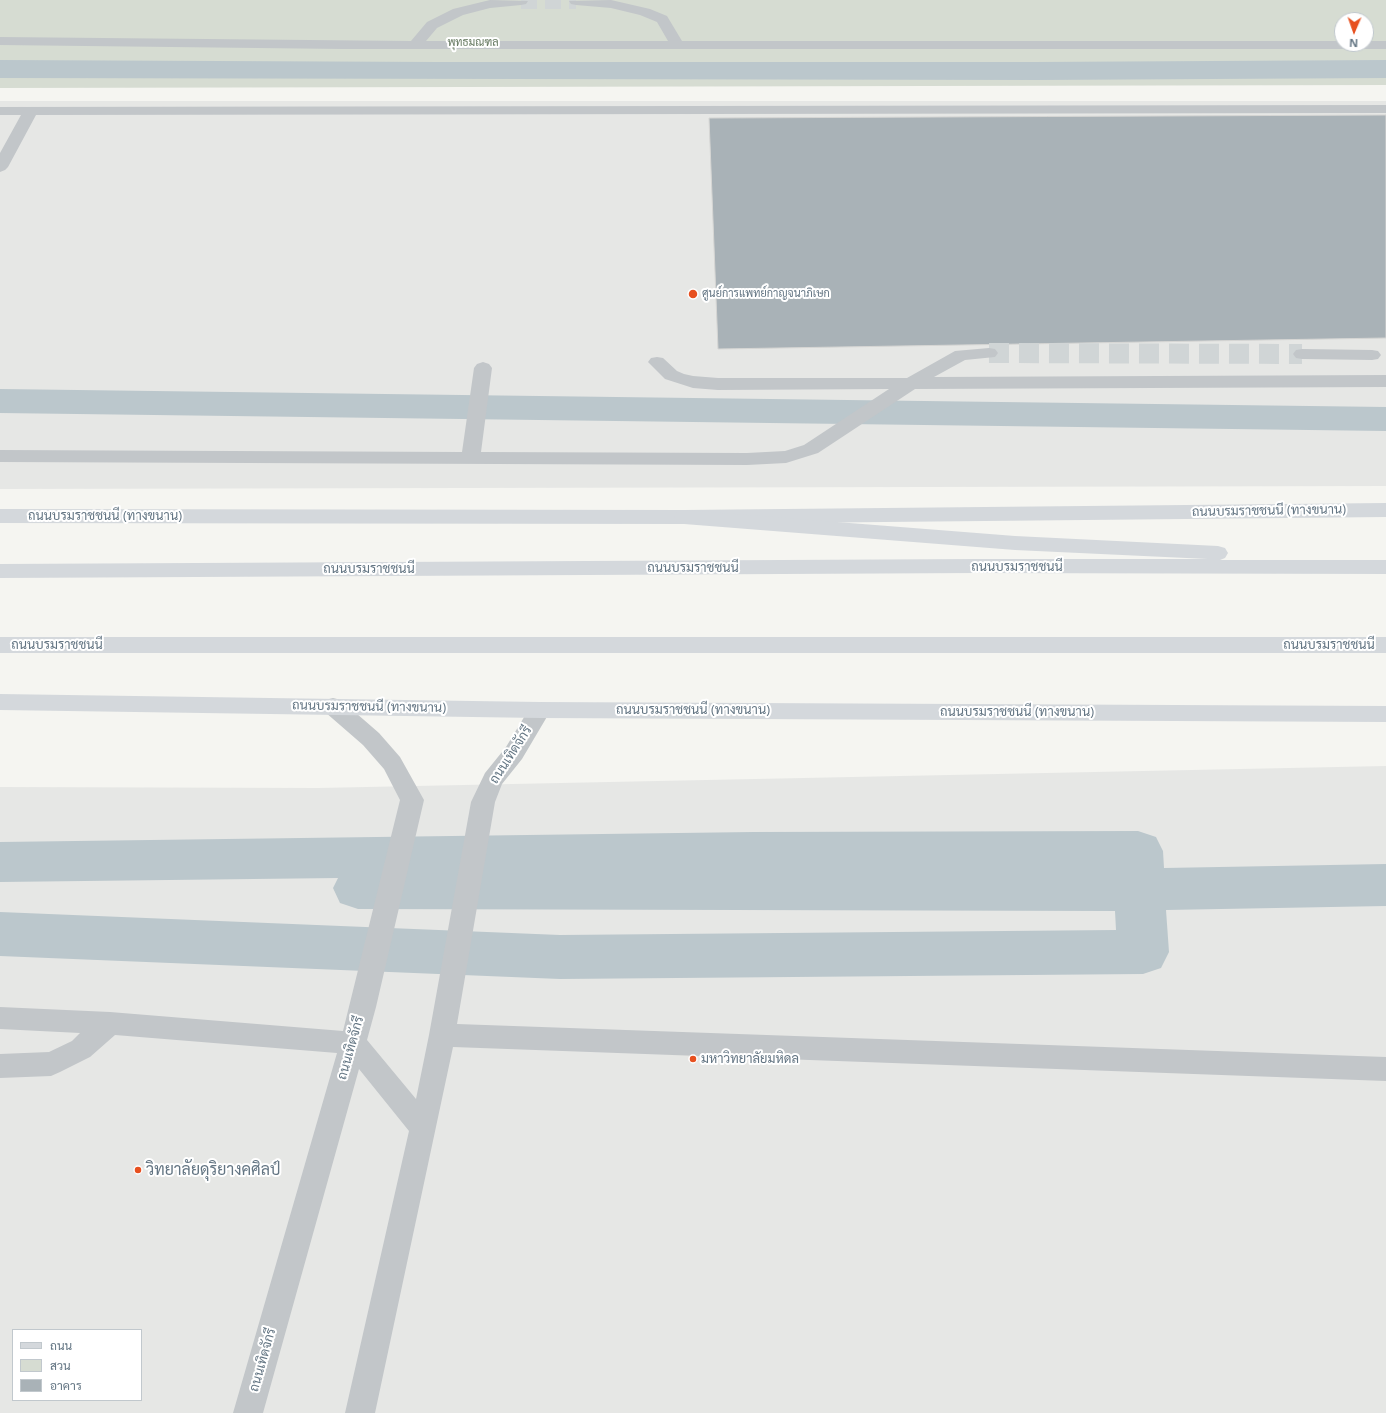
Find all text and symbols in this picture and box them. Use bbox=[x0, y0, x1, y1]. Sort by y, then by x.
north arrow bbox=[1334, 12, 1374, 52]
park label: พุทธมณฑล bbox=[447, 36, 499, 50]
text: N bbox=[1349, 36, 1358, 51]
place label: ศูนย์การแพทย์กาญจนาภิเษก bbox=[702, 287, 830, 301]
marker: ศูนย์การแพทย์กาญจนาภิเษก bbox=[687, 288, 699, 300]
street label: ถนนบรมราชชนนี (ทางขนาน) bbox=[1192, 502, 1346, 520]
street label: ถนนบรมราชชนนี (ทางขนาน) bbox=[28, 508, 182, 524]
street label: ถนนบรมราชชนนี bbox=[971, 559, 1063, 575]
street label: ถนนบรมราชชนนี bbox=[647, 560, 739, 576]
street label: ถนนบรมราชชนนี bbox=[323, 561, 415, 577]
street label: ถนนบรมราชชนนี bbox=[11, 637, 103, 653]
street label: ถนนบรมราชชนนี bbox=[1283, 637, 1375, 653]
street label: ถนนบรมราชชนนี (ทางขนาน) bbox=[292, 698, 446, 716]
street label: ถนนบรมราชชนนี (ทางขนาน) bbox=[616, 702, 770, 718]
street label: ถนนบรมราชชนนี (ทางขนาน) bbox=[940, 704, 1094, 720]
street label: ถนนเทิดจักรี bbox=[487, 723, 535, 787]
street label: ถนนเทิดจักรี bbox=[334, 1014, 368, 1082]
place label: มหาวิทยาลัยมหิดล bbox=[701, 1051, 799, 1067]
marker: มหาวิทยาลัยมหิดล bbox=[688, 1054, 698, 1064]
place label: วิทยาลัยดุริยางคศิลป์ bbox=[146, 1160, 280, 1180]
marker: วิทยาลัยดุริยางคศิลป์ bbox=[133, 1165, 143, 1175]
street label: ถนนเทิดจักรี bbox=[246, 1326, 280, 1394]
legend bbox=[12, 1329, 142, 1401]
text: ถนน bbox=[50, 1337, 72, 1354]
text: สวน bbox=[50, 1357, 71, 1374]
text: อาคาร bbox=[50, 1377, 82, 1394]

